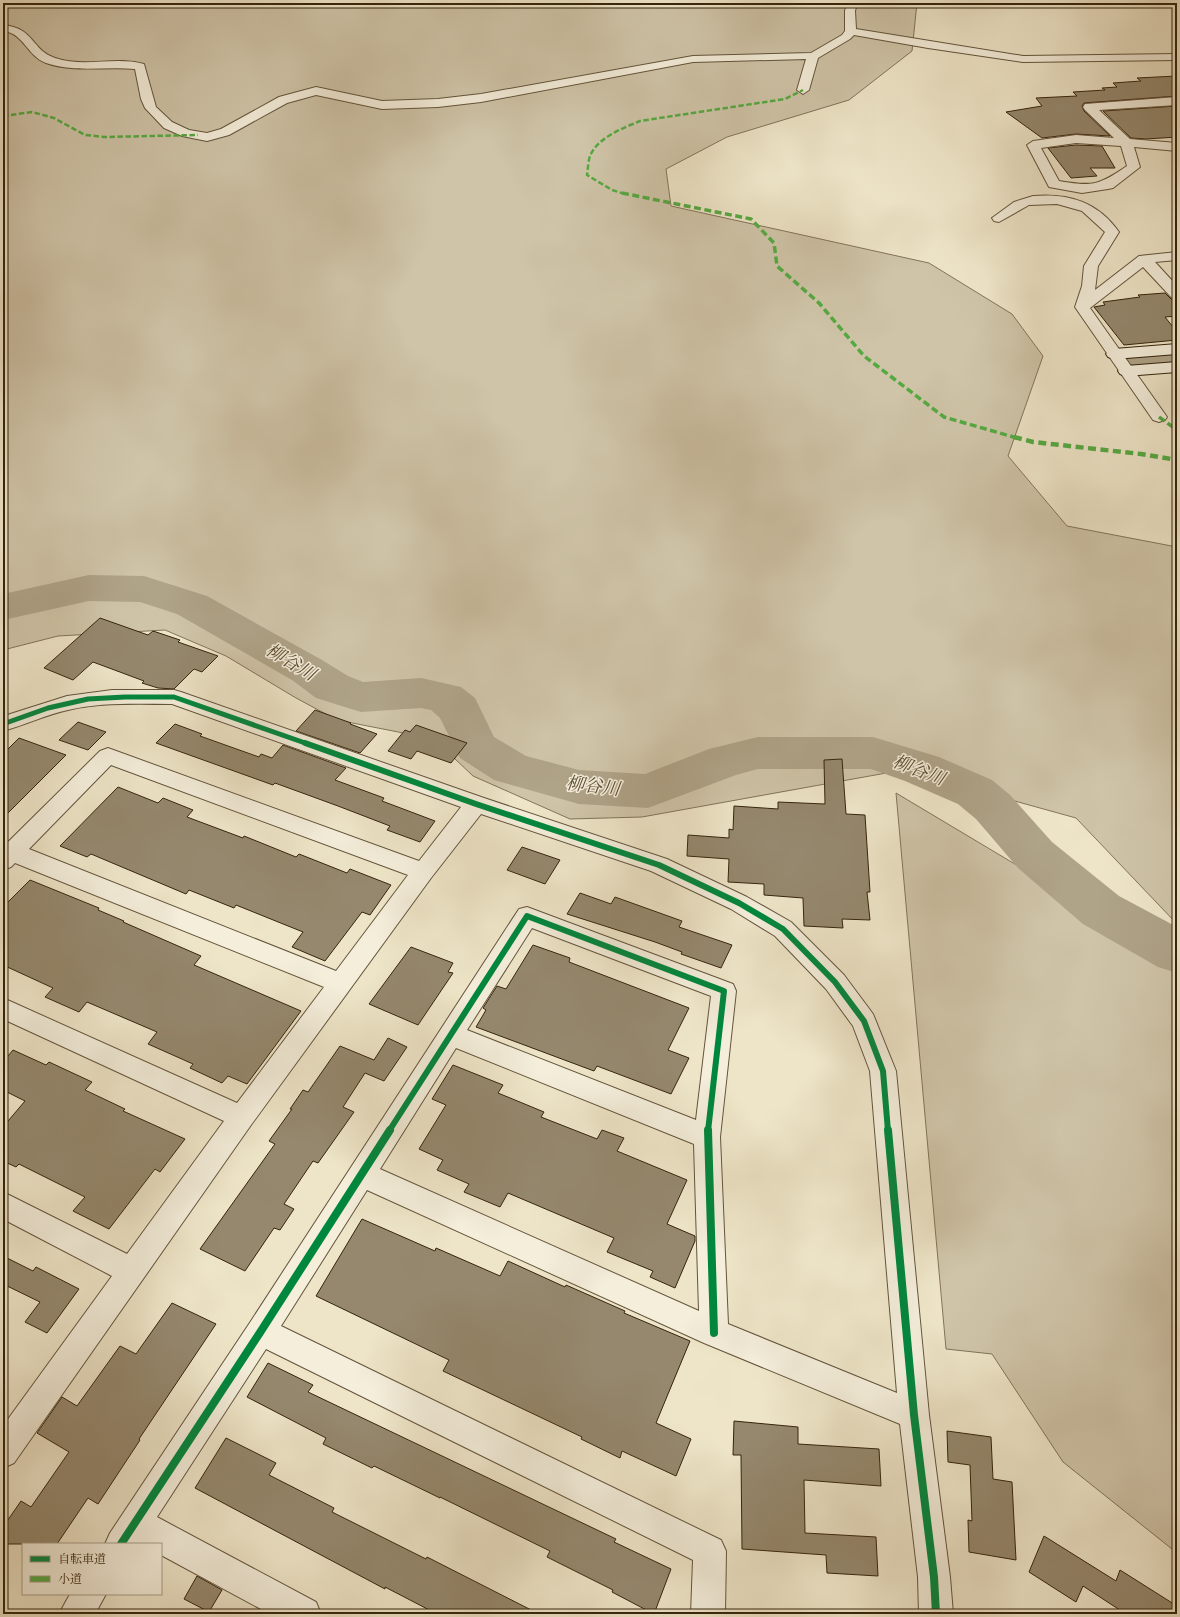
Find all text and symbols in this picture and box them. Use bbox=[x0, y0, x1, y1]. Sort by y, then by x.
water label: 柳谷川 bbox=[262, 639, 322, 687]
water label: 柳谷川 bbox=[889, 750, 950, 792]
water label: 柳谷川 bbox=[565, 772, 623, 801]
legend bbox=[22, 1543, 162, 1595]
text: 自転車道 bbox=[58, 1552, 106, 1567]
text: 小道 bbox=[58, 1572, 82, 1587]

